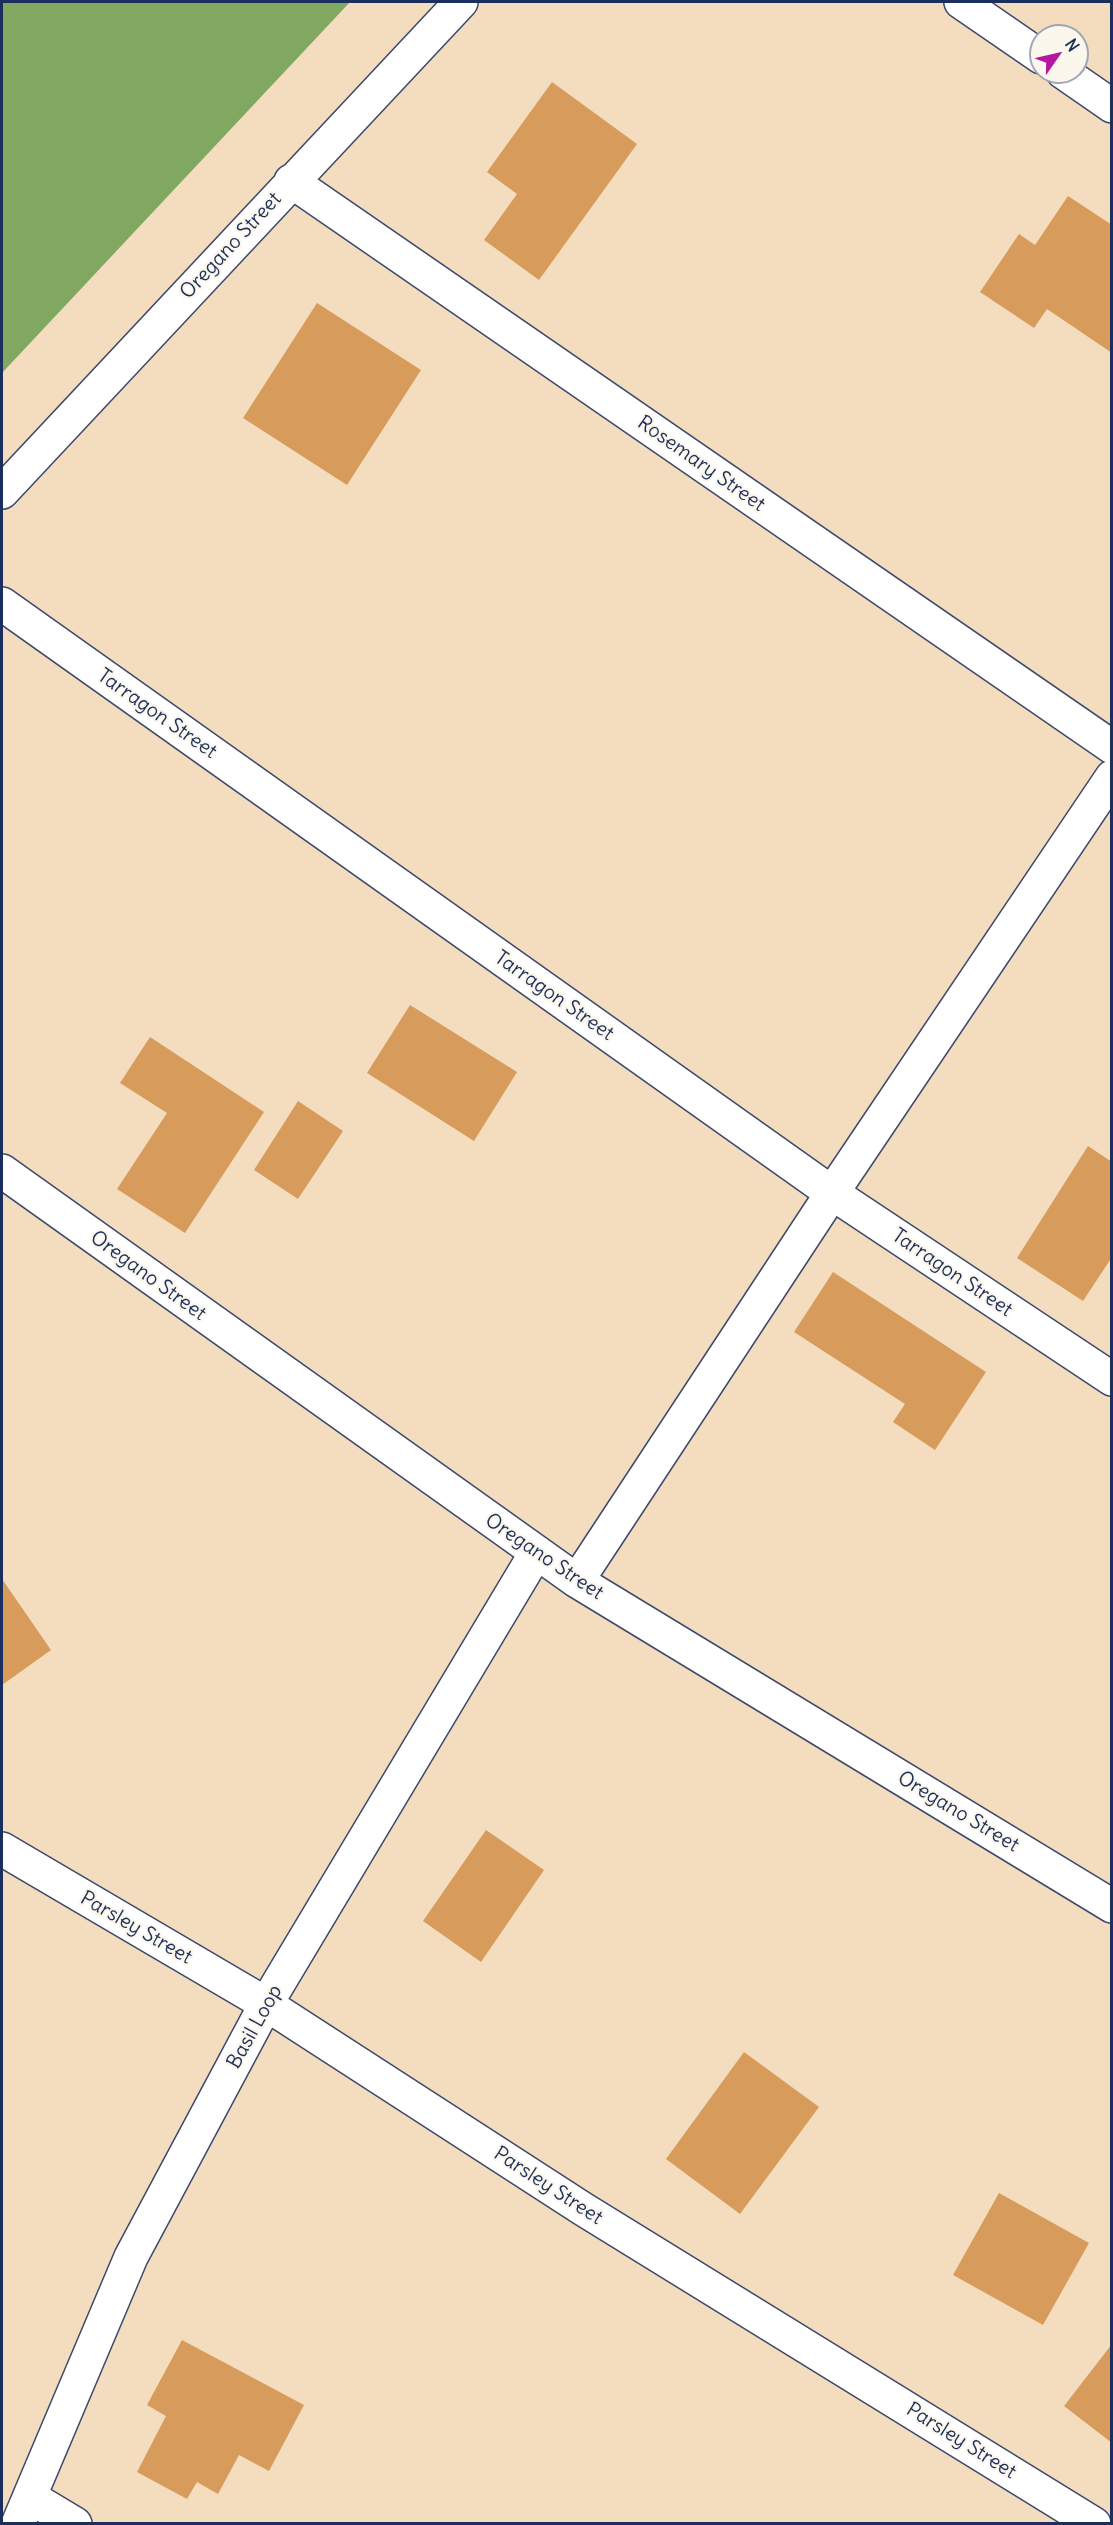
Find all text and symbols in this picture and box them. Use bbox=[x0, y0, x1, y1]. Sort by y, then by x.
north arrow bbox=[1029, 24, 1089, 84]
text: N bbox=[1061, 35, 1084, 55]
street label: Oregano Street bbox=[175, 188, 287, 304]
street label: Rosemary Street bbox=[633, 411, 769, 517]
street label: Tarragon Street bbox=[93, 664, 221, 764]
street label: Tarragon Street bbox=[490, 946, 618, 1046]
street label: Tarragon Street bbox=[887, 1224, 1017, 1322]
street label: Oregano Street bbox=[85, 1226, 211, 1326]
street label: Oregano Street bbox=[480, 1509, 608, 1605]
street label: Oregano Street bbox=[893, 1766, 1023, 1858]
street label: Parsley Street bbox=[76, 1886, 196, 1970]
street label: Basil Loop bbox=[222, 1981, 288, 2073]
street label: Parsley Street bbox=[489, 2142, 607, 2230]
street label: Parsley Street bbox=[902, 2398, 1020, 2484]

